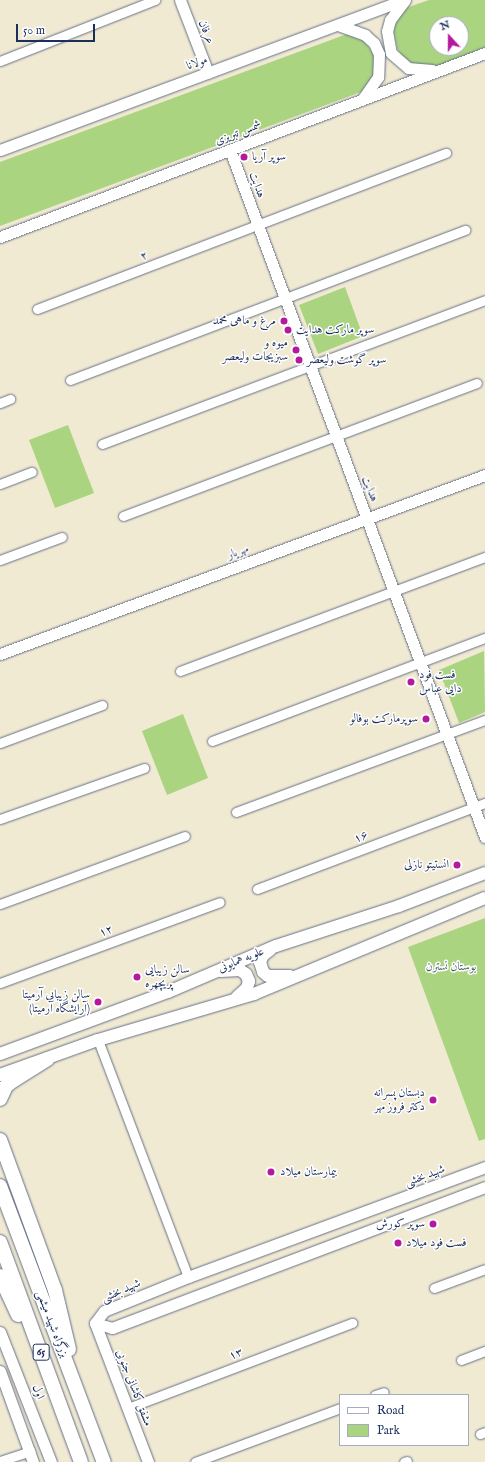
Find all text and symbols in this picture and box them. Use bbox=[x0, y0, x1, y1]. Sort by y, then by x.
scale bar bbox=[18, 16, 97, 42]
north arrow bbox=[429, 16, 469, 56]
text: N bbox=[438, 17, 452, 34]
street label: عرفان bbox=[195, 18, 217, 46]
text: 50 m bbox=[23, 23, 45, 38]
street label: مولانا bbox=[184, 53, 210, 73]
street label: شمس تبریزی bbox=[213, 118, 263, 148]
place label: سوپر آریا bbox=[252, 150, 286, 164]
marker: سوپر آریا bbox=[239, 152, 249, 162]
street label: هدایت bbox=[246, 170, 268, 200]
street label: ۲ bbox=[138, 248, 150, 264]
place label: مرغ و ماهی محمد bbox=[213, 314, 276, 328]
marker: مرغ و ماهی محمد bbox=[279, 316, 289, 326]
place label: سوپر مارکت هدایت bbox=[296, 323, 374, 337]
marker: سوپر مارکت هدایت bbox=[283, 325, 293, 335]
place label: میوه و سبزیجات ولیعصر bbox=[222, 336, 288, 364]
marker: میوه و سبزیجات ولیعصر bbox=[291, 345, 301, 355]
place label: سوپر گوشت ولیعصر bbox=[307, 353, 386, 367]
marker: سوپر گوشت ولیعصر bbox=[294, 355, 304, 365]
street label: هدایت bbox=[359, 474, 381, 504]
street label: مهریار bbox=[225, 542, 251, 562]
place label: فست فود دایی عباس bbox=[419, 668, 462, 696]
marker: فست فود دایی عباس bbox=[406, 677, 416, 687]
place label: سوپرمارکت بوفالو bbox=[350, 712, 418, 726]
marker: سوپرمارکت بوفالو bbox=[421, 714, 431, 724]
street label: ۱۶ bbox=[352, 828, 370, 846]
place label: انستیتو نازلی bbox=[404, 858, 449, 872]
marker: انستیتو نازلی bbox=[452, 860, 462, 870]
street label: ۱۲ bbox=[97, 922, 115, 940]
street label: علویه همایونی bbox=[216, 944, 266, 976]
park label: بوستان نسترن bbox=[426, 960, 476, 974]
place label: سالن زیبایی پریچهره bbox=[145, 963, 190, 991]
marker: سالن زیبایی پریچهره bbox=[132, 972, 142, 982]
place label: سالن زیبایی آرمیتا (آرایشگاه آرمیتا) bbox=[22, 988, 90, 1016]
marker: سالن زیبایی آرمیتا (آرایشگاه آرمیتا) bbox=[93, 997, 103, 1007]
place label: دبستان پسرانه دکتر فروز مهر bbox=[374, 1086, 425, 1114]
marker: دبستان پسرانه دکتر فروز مهر bbox=[428, 1095, 438, 1105]
street label: شهید بخشی bbox=[403, 1162, 447, 1190]
place label: بیمارستان میلاد bbox=[280, 1165, 337, 1179]
marker: بیمارستان میلاد bbox=[265, 1166, 277, 1178]
place label: سوپر کورش bbox=[376, 1217, 425, 1231]
marker: سوپر کورش bbox=[428, 1219, 438, 1229]
place label: فست فود میلاد bbox=[406, 1236, 467, 1250]
marker: فست فود میلاد bbox=[393, 1238, 403, 1248]
street label: شهید بخشی bbox=[99, 1276, 143, 1306]
street label: بزرگراه شهید میثمی bbox=[33, 1288, 71, 1360]
road number: 65 bbox=[32, 1343, 50, 1361]
street label: ۱۳ bbox=[227, 1345, 245, 1363]
street label: مشفق کاشانی جنوبی bbox=[113, 1348, 155, 1428]
street label: اول bbox=[29, 1383, 47, 1401]
legend bbox=[339, 1394, 469, 1446]
text: Road bbox=[377, 1403, 404, 1418]
text: Park bbox=[377, 1423, 400, 1438]

